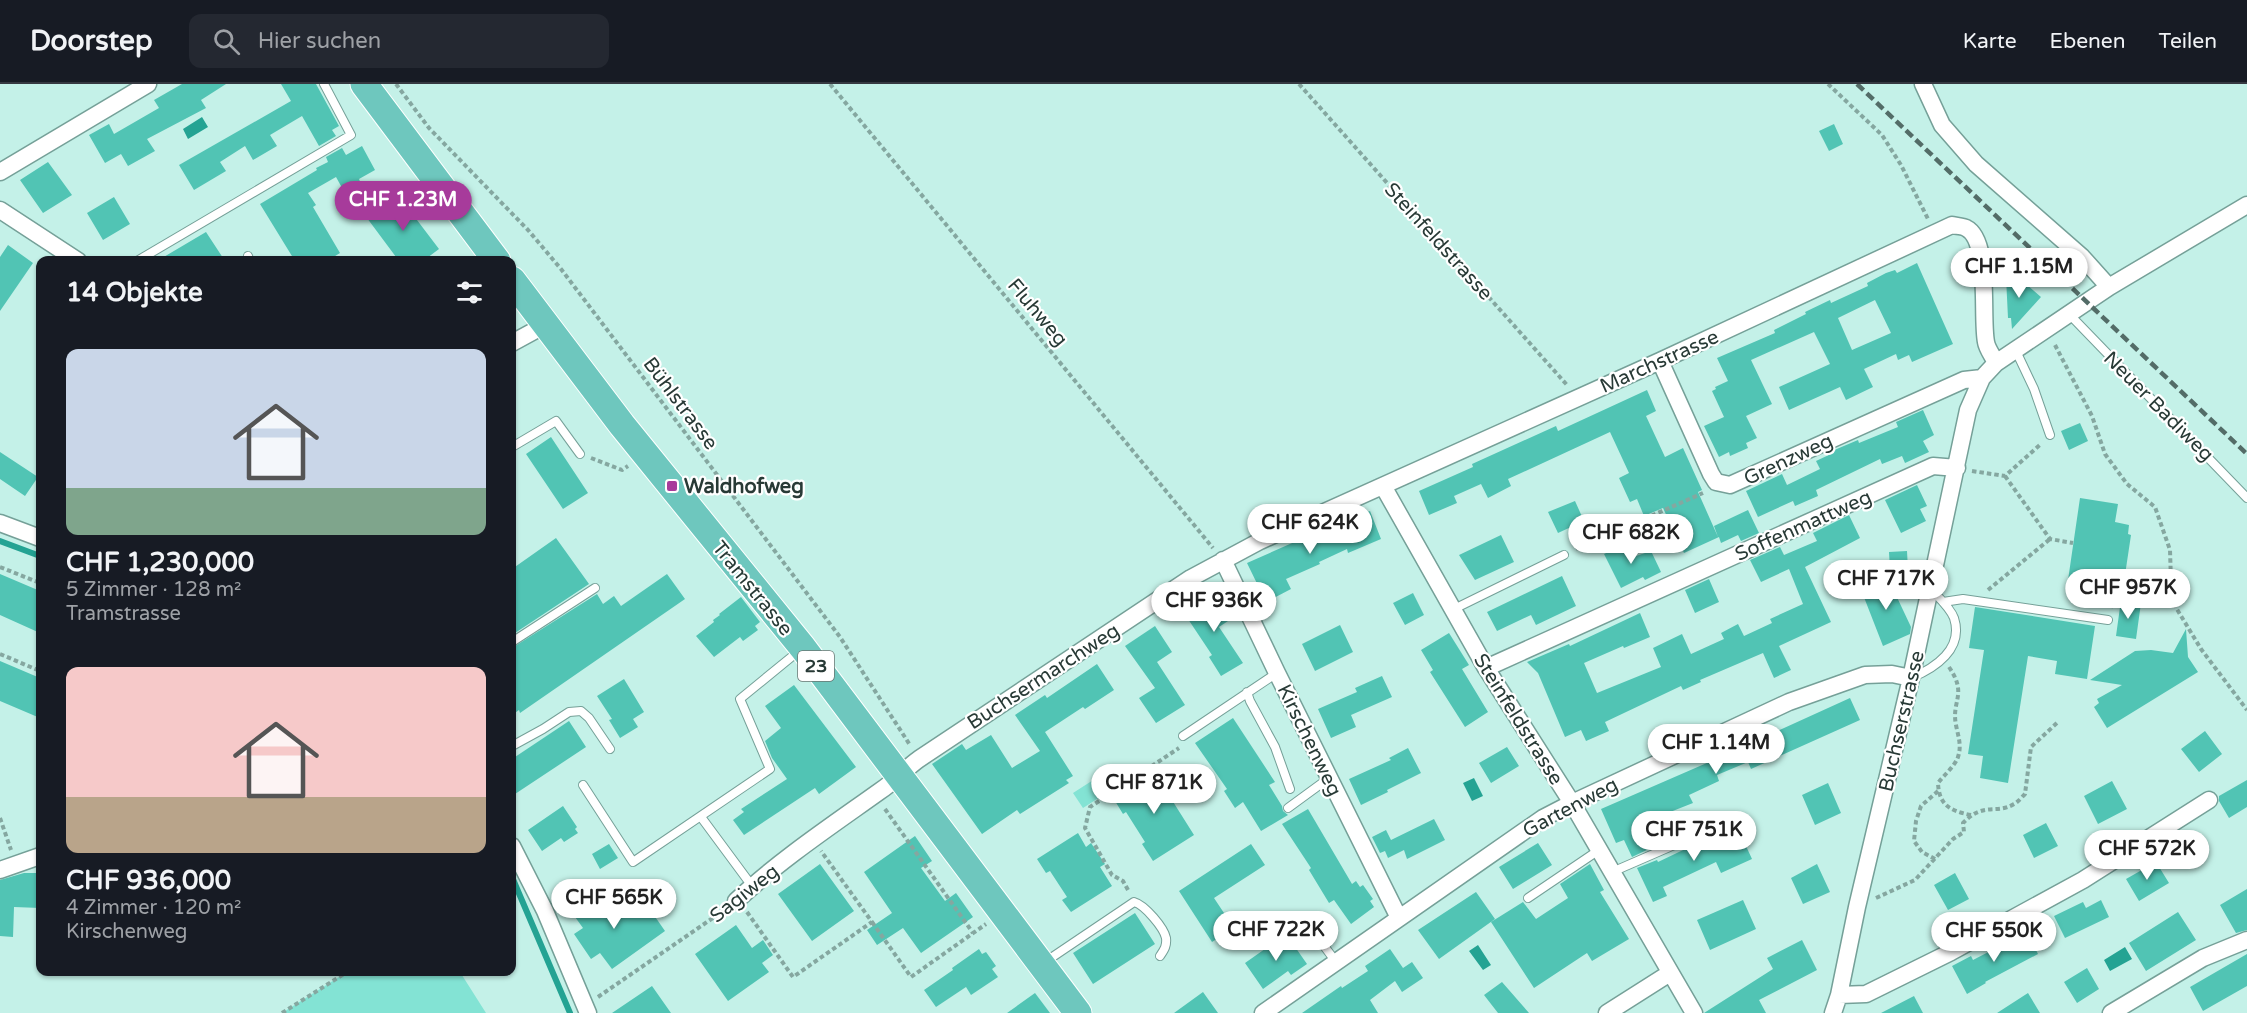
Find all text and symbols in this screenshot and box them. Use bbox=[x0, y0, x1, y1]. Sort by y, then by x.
search box bbox=[189, 14, 609, 68]
text: Doorstep bbox=[30, 24, 153, 58]
icon: search bbox=[210, 25, 243, 58]
text: Hier suchen bbox=[258, 28, 381, 54]
text: Karte bbox=[1963, 29, 2017, 54]
text: Ebenen bbox=[2050, 29, 2126, 54]
text: Teilen bbox=[2159, 29, 2217, 54]
street label: Steinfeldstrasse bbox=[1379, 178, 1497, 305]
pin: CHF 1.23M bbox=[334, 181, 472, 232]
text: CHF 1.23M bbox=[349, 188, 457, 212]
pin: CHF 1.15M bbox=[1950, 248, 2088, 299]
text: CHF 1.15M bbox=[1965, 255, 2073, 279]
street label: Fluhweg bbox=[1002, 274, 1072, 351]
icon: filters bbox=[453, 276, 486, 309]
text: 14 Objekte bbox=[66, 277, 203, 308]
street label: Marchstrasse bbox=[1596, 325, 1722, 399]
street label: Neuer Badiweg bbox=[2098, 347, 2218, 467]
street label: Bühlstrasse bbox=[638, 353, 723, 455]
icon: home bbox=[222, 388, 330, 496]
street label: Grenzweg bbox=[1740, 429, 1837, 491]
place label: Waldhofweg bbox=[684, 475, 804, 499]
marker: Waldhofweg bbox=[665, 479, 679, 493]
street label: Soffenmattweg bbox=[1731, 485, 1875, 567]
pin: CHF 624K bbox=[1248, 504, 1372, 555]
text: CHF 624K bbox=[1261, 511, 1359, 535]
pin: CHF 682K bbox=[1569, 514, 1693, 565]
text: CHF 682K bbox=[1582, 521, 1680, 545]
street label: Tramstrasse bbox=[707, 536, 798, 641]
text: CHF 1,230,000 bbox=[66, 547, 254, 578]
pin: CHF 717K bbox=[1824, 560, 1948, 611]
text: CHF 717K bbox=[1837, 567, 1935, 591]
pin: CHF 957K bbox=[2066, 569, 2190, 620]
text: CHF 957K bbox=[2079, 576, 2177, 600]
text: 5 Zimmer · 128 m² bbox=[66, 578, 241, 602]
pin: CHF 936K bbox=[1152, 582, 1276, 633]
text: CHF 936K bbox=[1165, 589, 1263, 613]
text: Tramstrasse bbox=[66, 602, 181, 626]
street label: Buchsermarchweg bbox=[963, 619, 1124, 735]
street label: Buchserstrasse bbox=[1874, 648, 1930, 794]
street label: Steinfeldstrasse bbox=[1468, 649, 1568, 790]
road number: 23 bbox=[798, 651, 834, 681]
street label: Kirschenweg bbox=[1272, 681, 1347, 800]
icon: home bbox=[222, 706, 330, 814]
pin: CHF 1.14M bbox=[1647, 724, 1785, 775]
text: CHF 1.14M bbox=[1662, 731, 1770, 755]
pin: CHF 871K bbox=[1092, 764, 1216, 815]
text: CHF 871K bbox=[1105, 771, 1203, 795]
street label: Gartenweg bbox=[1519, 773, 1622, 843]
pin: CHF 751K bbox=[1632, 811, 1756, 862]
text: CHF 751K bbox=[1645, 818, 1743, 842]
pin: CHF 572K bbox=[2085, 830, 2209, 881]
text: CHF 572K bbox=[2098, 837, 2196, 861]
street label: Sagiweg bbox=[705, 859, 784, 928]
text: CHF 936,000 bbox=[66, 865, 231, 896]
pin: CHF 565K bbox=[552, 879, 676, 930]
text: CHF 565K bbox=[565, 886, 663, 910]
text: 4 Zimmer · 120 m² bbox=[66, 896, 241, 920]
pin: CHF 722K bbox=[1214, 911, 1338, 962]
pin: CHF 550K bbox=[1932, 912, 2056, 963]
text: CHF 722K bbox=[1227, 918, 1325, 942]
text: CHF 550K bbox=[1945, 919, 2043, 943]
text: Kirschenweg bbox=[66, 920, 187, 944]

